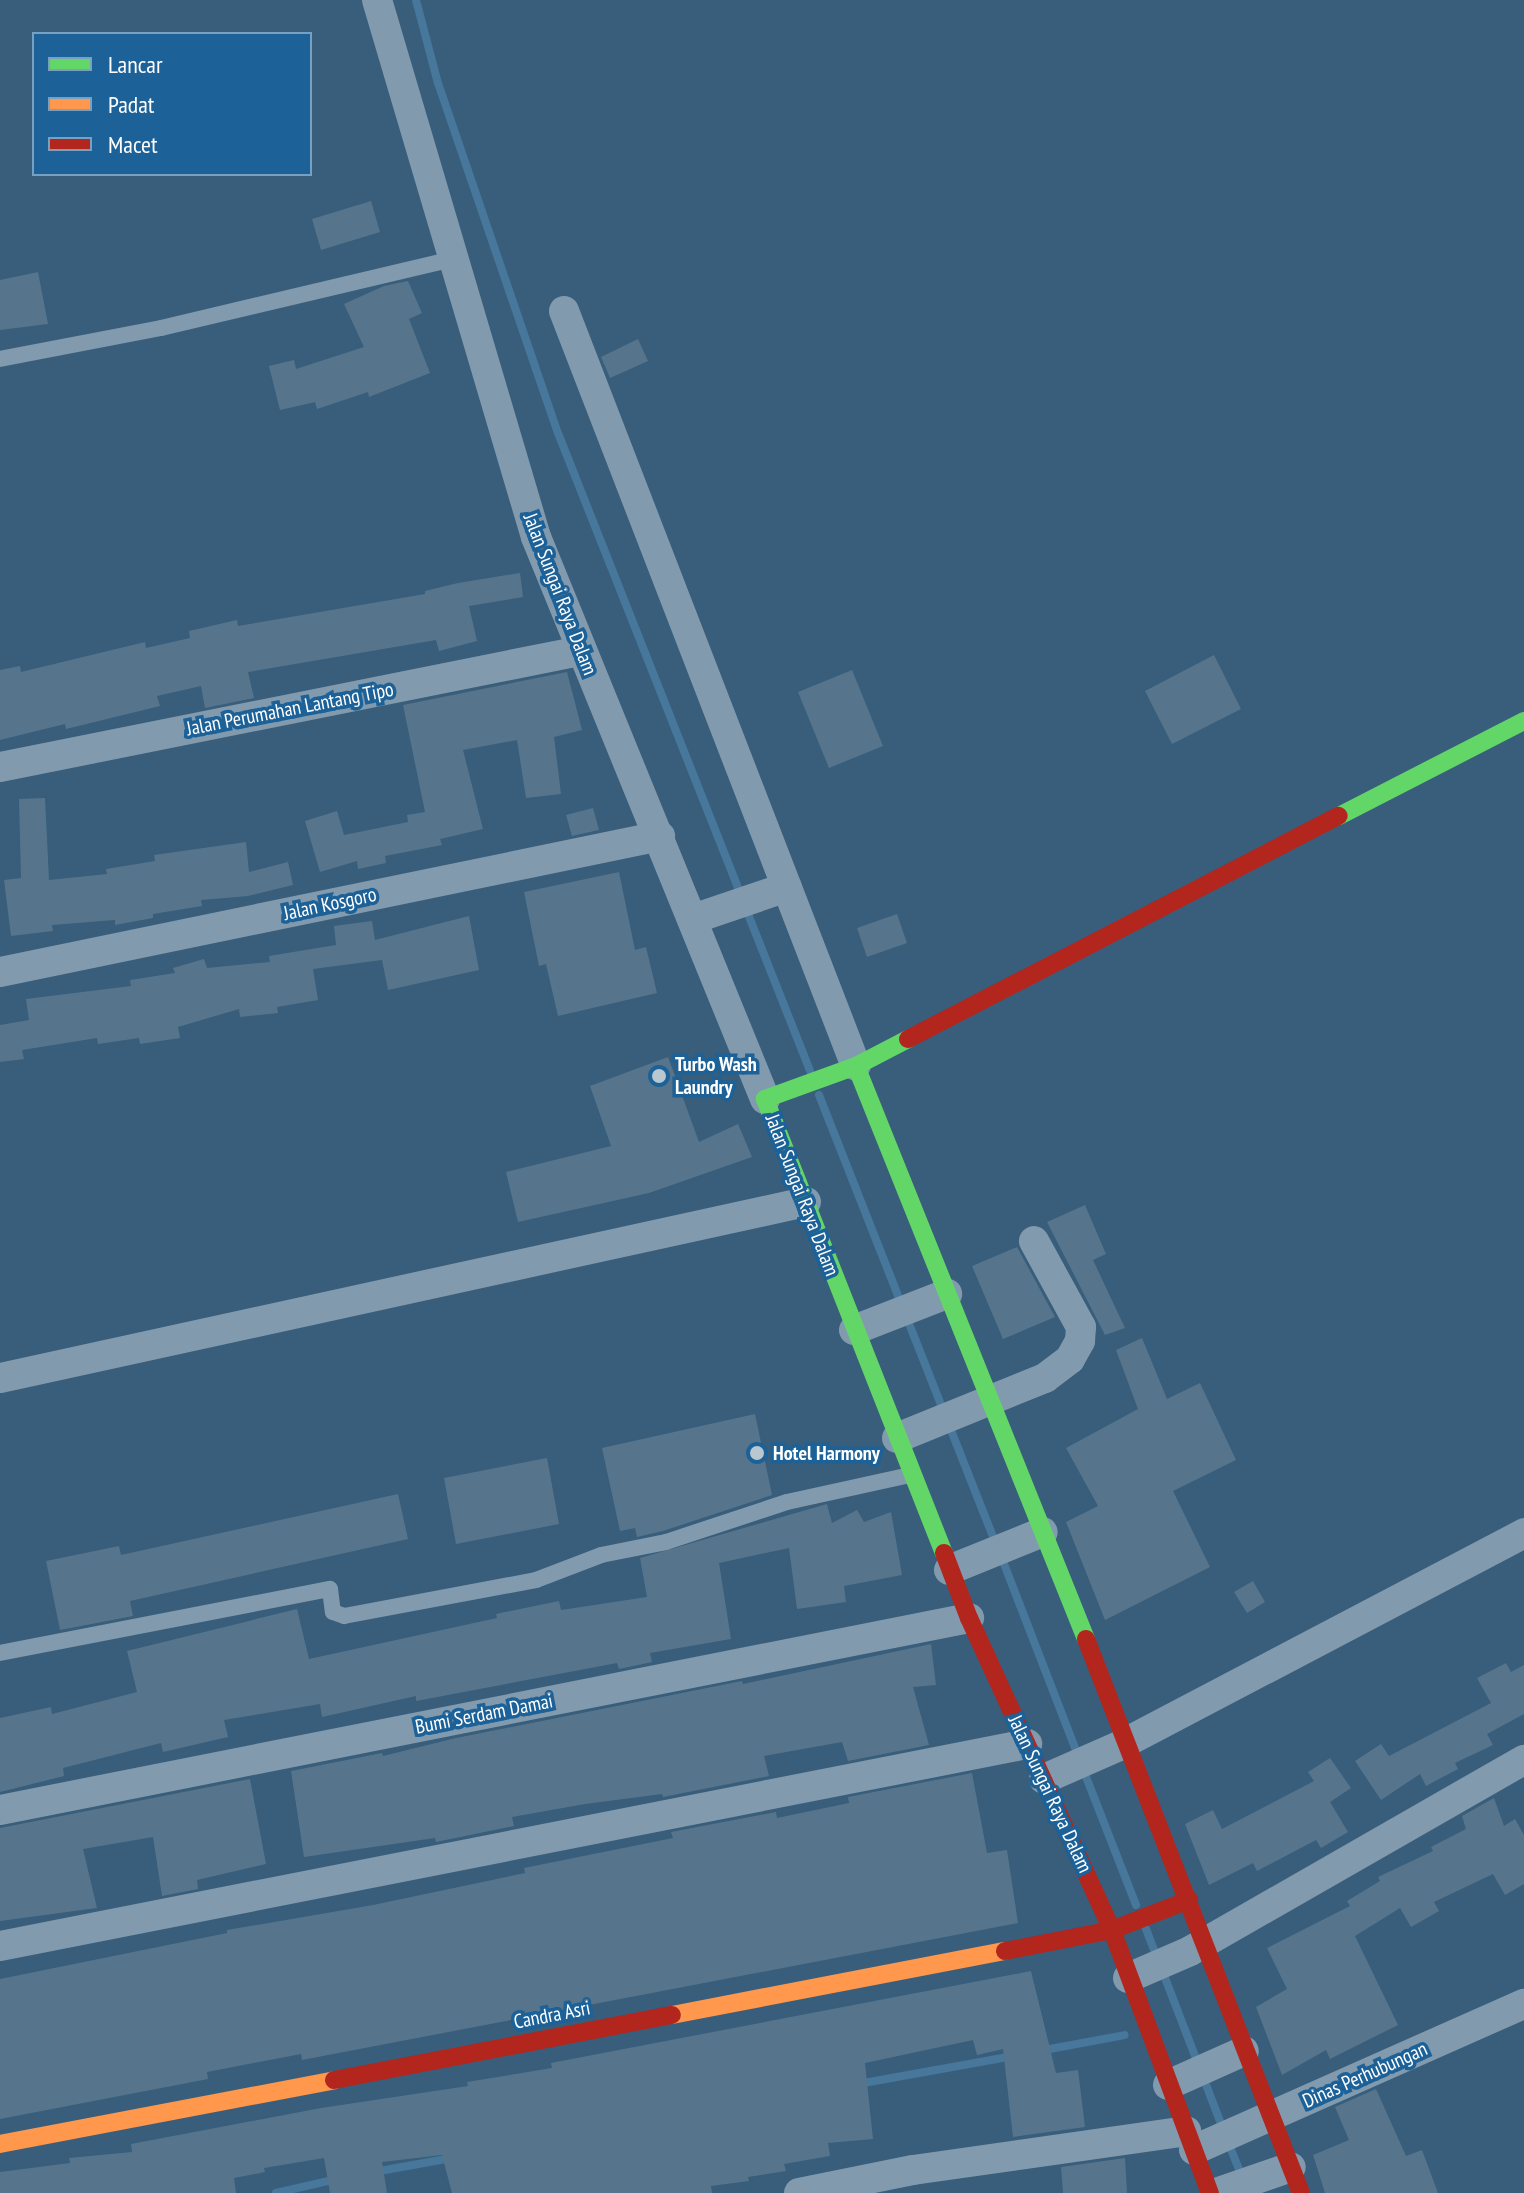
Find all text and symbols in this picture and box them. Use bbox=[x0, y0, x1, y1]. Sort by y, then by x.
legend bbox=[32, 32, 312, 176]
text: Lancar bbox=[108, 49, 162, 80]
text: Padat bbox=[108, 89, 154, 120]
text: Macet bbox=[108, 129, 158, 160]
street label: Jalan Sungai Raya Dalam bbox=[518, 510, 602, 678]
street label: Jalan Perumahan Lantang Tipo bbox=[184, 677, 396, 741]
street label: Jalan Kosgoro bbox=[281, 882, 379, 926]
place label: Turbo Wash Laundry bbox=[675, 1052, 757, 1099]
marker: Turbo Wash Laundry bbox=[650, 1067, 668, 1085]
street label: Jalan Sungai Raya Dalam bbox=[760, 1111, 844, 1279]
place label: Hotel Harmony bbox=[773, 1441, 880, 1465]
marker: Hotel Harmony bbox=[748, 1444, 766, 1462]
street label: Bumi Serdam Damai bbox=[413, 1689, 555, 1739]
street label: Jalan Sungai Raya Dalam bbox=[1003, 1711, 1097, 1877]
street label: Candra Asri bbox=[511, 1996, 593, 2034]
street label: Dinas Perhubungan bbox=[1299, 2037, 1431, 2113]

